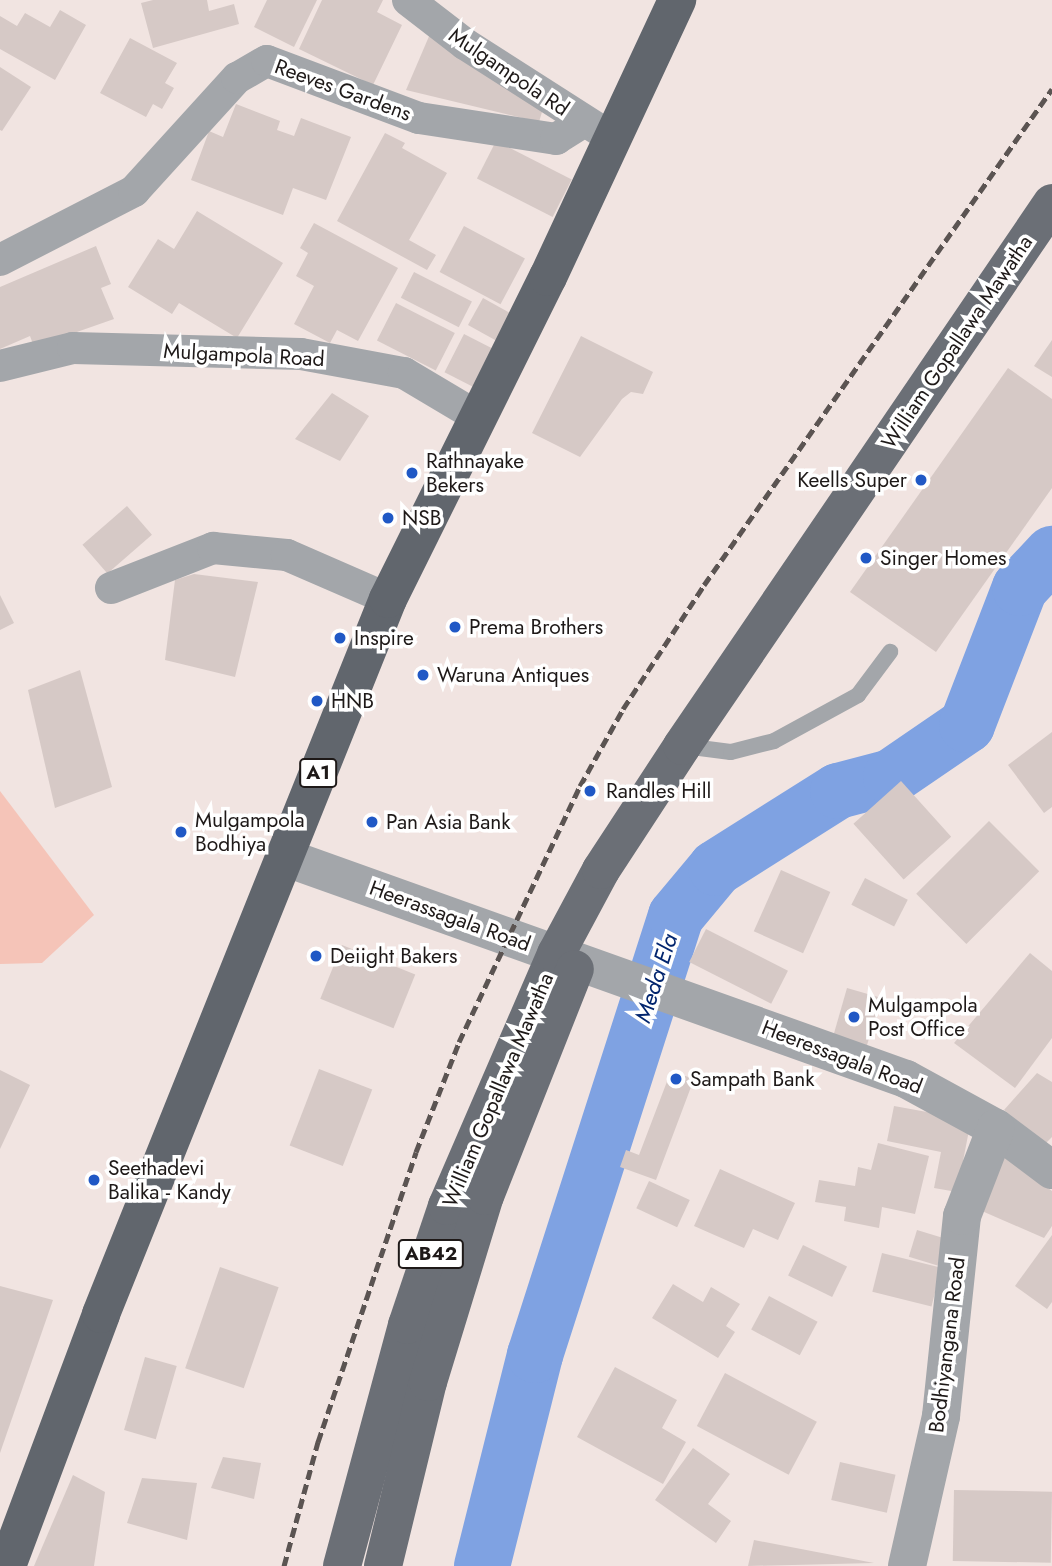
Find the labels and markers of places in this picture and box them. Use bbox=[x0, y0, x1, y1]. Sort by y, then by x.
place label: Rathnayake Bekers bbox=[426, 448, 524, 498]
marker: Rathnayake Bekers bbox=[404, 465, 420, 481]
place label: Keells Super bbox=[797, 467, 907, 493]
marker: Keells Super bbox=[913, 472, 929, 488]
place label: NSB bbox=[402, 505, 442, 531]
marker: NSB bbox=[380, 510, 396, 526]
place label: Singer Homes bbox=[880, 545, 1006, 571]
marker: Singer Homes bbox=[858, 550, 874, 566]
place label: Prema Brothers bbox=[469, 614, 603, 640]
marker: Prema Brothers bbox=[447, 619, 463, 635]
place label: Inspire bbox=[354, 625, 414, 651]
marker: Inspire bbox=[332, 630, 348, 646]
place label: Waruna Antiques bbox=[437, 662, 589, 688]
marker: Waruna Antiques bbox=[415, 667, 431, 683]
place label: HNB bbox=[331, 688, 374, 714]
marker: HNB bbox=[309, 693, 325, 709]
place label: Randles Hill bbox=[606, 778, 711, 804]
marker: Randles Hill bbox=[580, 781, 600, 801]
place label: Mulgampola Bodhiya bbox=[195, 807, 305, 857]
place label: Pan Asia Bank bbox=[386, 809, 511, 835]
marker: Pan Asia Bank bbox=[364, 814, 380, 830]
marker: Mulgampola Bodhiya bbox=[173, 824, 189, 840]
place label: Deiight Bakers bbox=[330, 943, 458, 969]
marker: Deiight Bakers bbox=[308, 948, 324, 964]
place label: Mulgampola Post Office bbox=[868, 992, 978, 1042]
marker: Mulgampola Post Office bbox=[846, 1009, 862, 1025]
place label: Sampath Bank bbox=[690, 1066, 815, 1092]
marker: Sampath Bank bbox=[668, 1071, 684, 1087]
place label: Seethadevi Balika - Kandy bbox=[108, 1155, 231, 1205]
marker: Seethadevi Balika - Kandy bbox=[86, 1172, 102, 1188]

